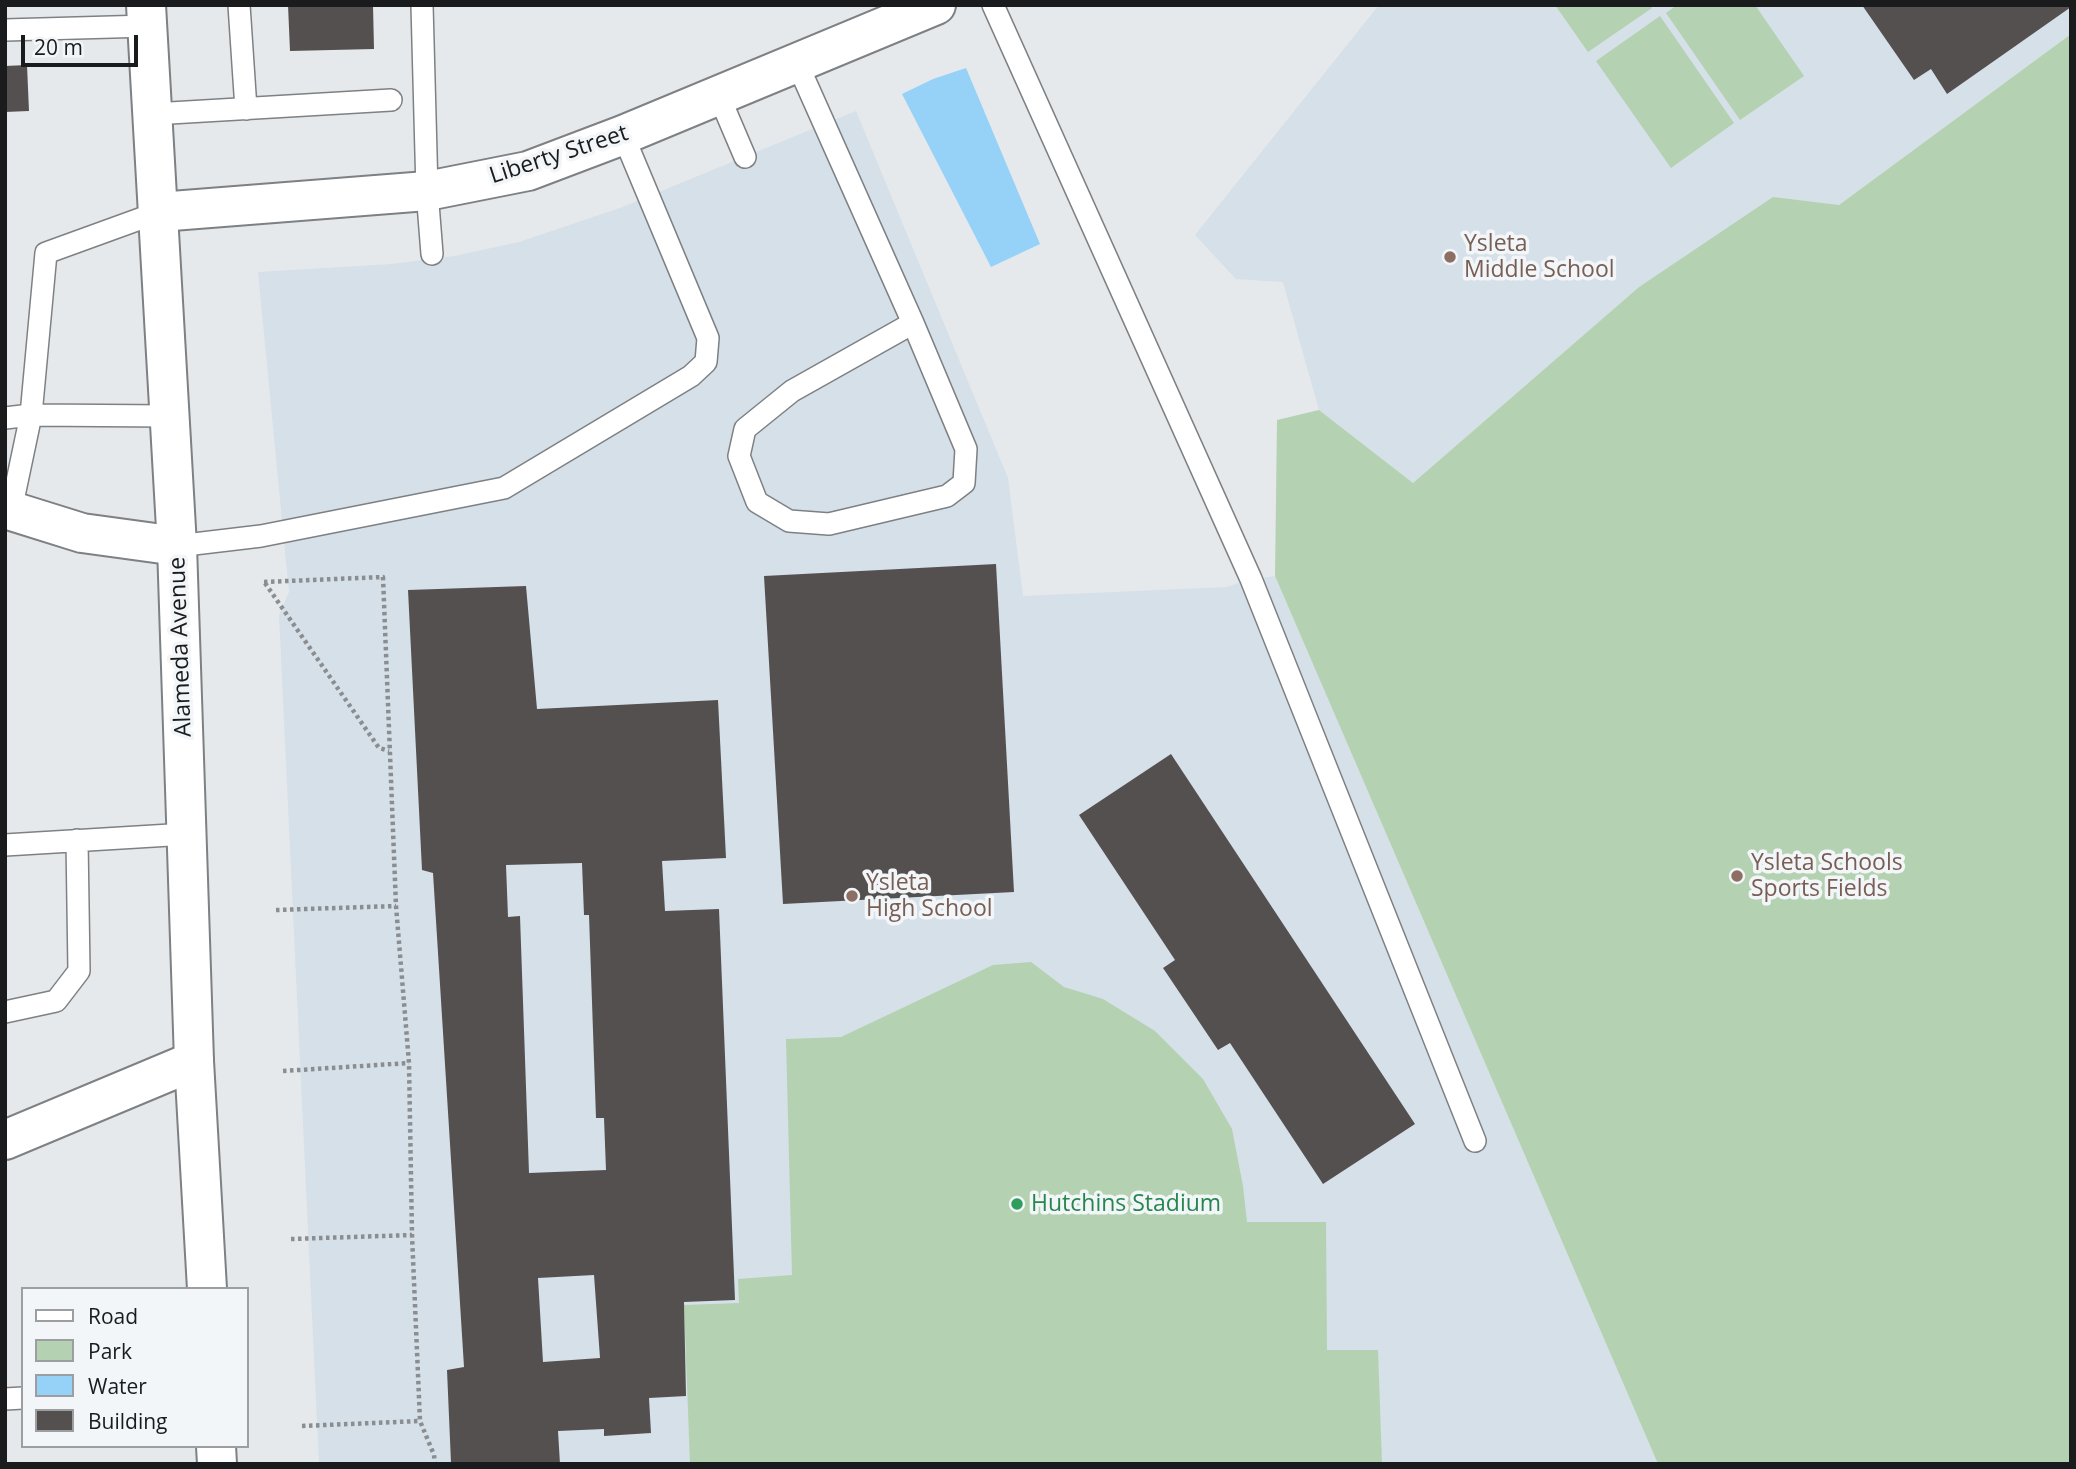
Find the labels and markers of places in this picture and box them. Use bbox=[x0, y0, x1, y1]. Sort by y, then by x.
place label: Ysleta Middle School bbox=[1464, 230, 1615, 284]
marker: Ysleta Middle School bbox=[1442, 249, 1458, 265]
place label: Ysleta Schools Sports Fields bbox=[1751, 849, 1903, 903]
marker: Ysleta Schools Sports Fields bbox=[1729, 868, 1745, 884]
place label: Ysleta High School bbox=[866, 869, 993, 923]
marker: Ysleta High School bbox=[844, 888, 860, 904]
place label: Hutchins Stadium bbox=[1031, 1190, 1221, 1218]
marker: Hutchins Stadium bbox=[1009, 1196, 1025, 1212]

